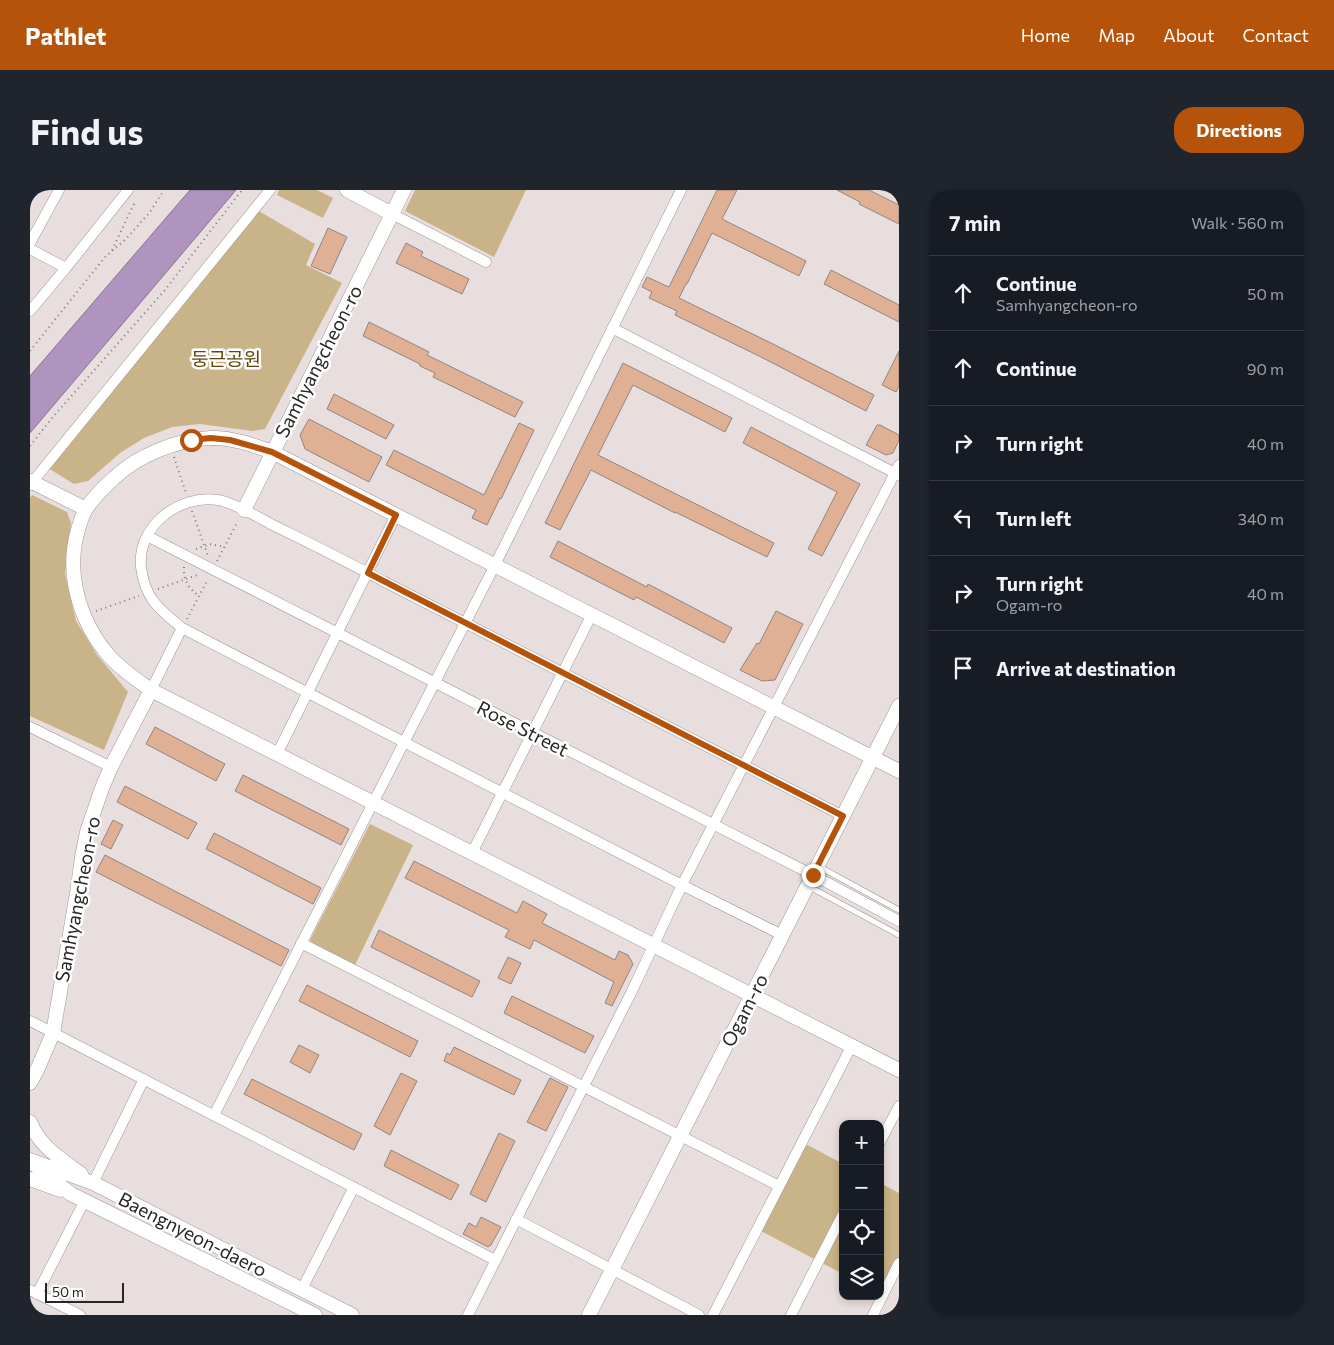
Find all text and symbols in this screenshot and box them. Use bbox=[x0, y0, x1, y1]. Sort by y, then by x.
text: Pathlet bbox=[25, 21, 106, 50]
text: Home bbox=[1021, 24, 1070, 46]
text: Map bbox=[1098, 24, 1135, 46]
text: About bbox=[1163, 24, 1215, 46]
text: Contact bbox=[1243, 24, 1309, 46]
button: Directions bbox=[1174, 107, 1304, 153]
text: Find us bbox=[30, 109, 144, 152]
text: 7 min bbox=[949, 210, 1001, 235]
text: Walk · 560 m bbox=[1191, 213, 1284, 232]
text: Continue bbox=[996, 272, 1076, 295]
icon: ahead bbox=[949, 279, 977, 307]
street label: Samhyangcheon-ro bbox=[270, 281, 366, 441]
text: 50 m bbox=[1247, 284, 1284, 303]
text: Samhyangcheon-ro bbox=[996, 295, 1138, 314]
park label: 둥근공원 bbox=[191, 347, 261, 370]
icon: ahead bbox=[949, 354, 977, 382]
text: Continue bbox=[996, 357, 1076, 380]
text: 90 m bbox=[1247, 359, 1284, 378]
route start bbox=[180, 429, 203, 452]
icon: right bbox=[949, 429, 977, 457]
text: Turn right bbox=[996, 432, 1083, 455]
text: 40 m bbox=[1247, 434, 1284, 453]
icon: left bbox=[949, 504, 977, 532]
text: Turn left bbox=[996, 507, 1071, 530]
text: 340 m bbox=[1238, 509, 1284, 528]
text: Turn right bbox=[996, 572, 1083, 595]
icon: right bbox=[949, 579, 977, 607]
text: 40 m bbox=[1247, 584, 1284, 603]
text: Ogam-ro bbox=[996, 595, 1062, 614]
icon: arrive bbox=[949, 654, 977, 682]
text: Arrive at destination bbox=[996, 657, 1176, 680]
street label: Rose Street bbox=[474, 695, 573, 761]
street label: Samhyangcheon-ro bbox=[50, 814, 104, 984]
route end bbox=[802, 864, 825, 887]
street label: Ogam-ro bbox=[716, 970, 772, 1050]
map controls bbox=[839, 1120, 884, 1300]
button: + bbox=[839, 1120, 884, 1165]
button: − bbox=[839, 1165, 884, 1210]
street label: Baengnyeon-daero bbox=[115, 1187, 271, 1281]
button: locate bbox=[839, 1210, 884, 1255]
button: layers bbox=[839, 1255, 884, 1300]
scale bar bbox=[45, 1280, 124, 1303]
text: 50 m bbox=[52, 1283, 84, 1300]

